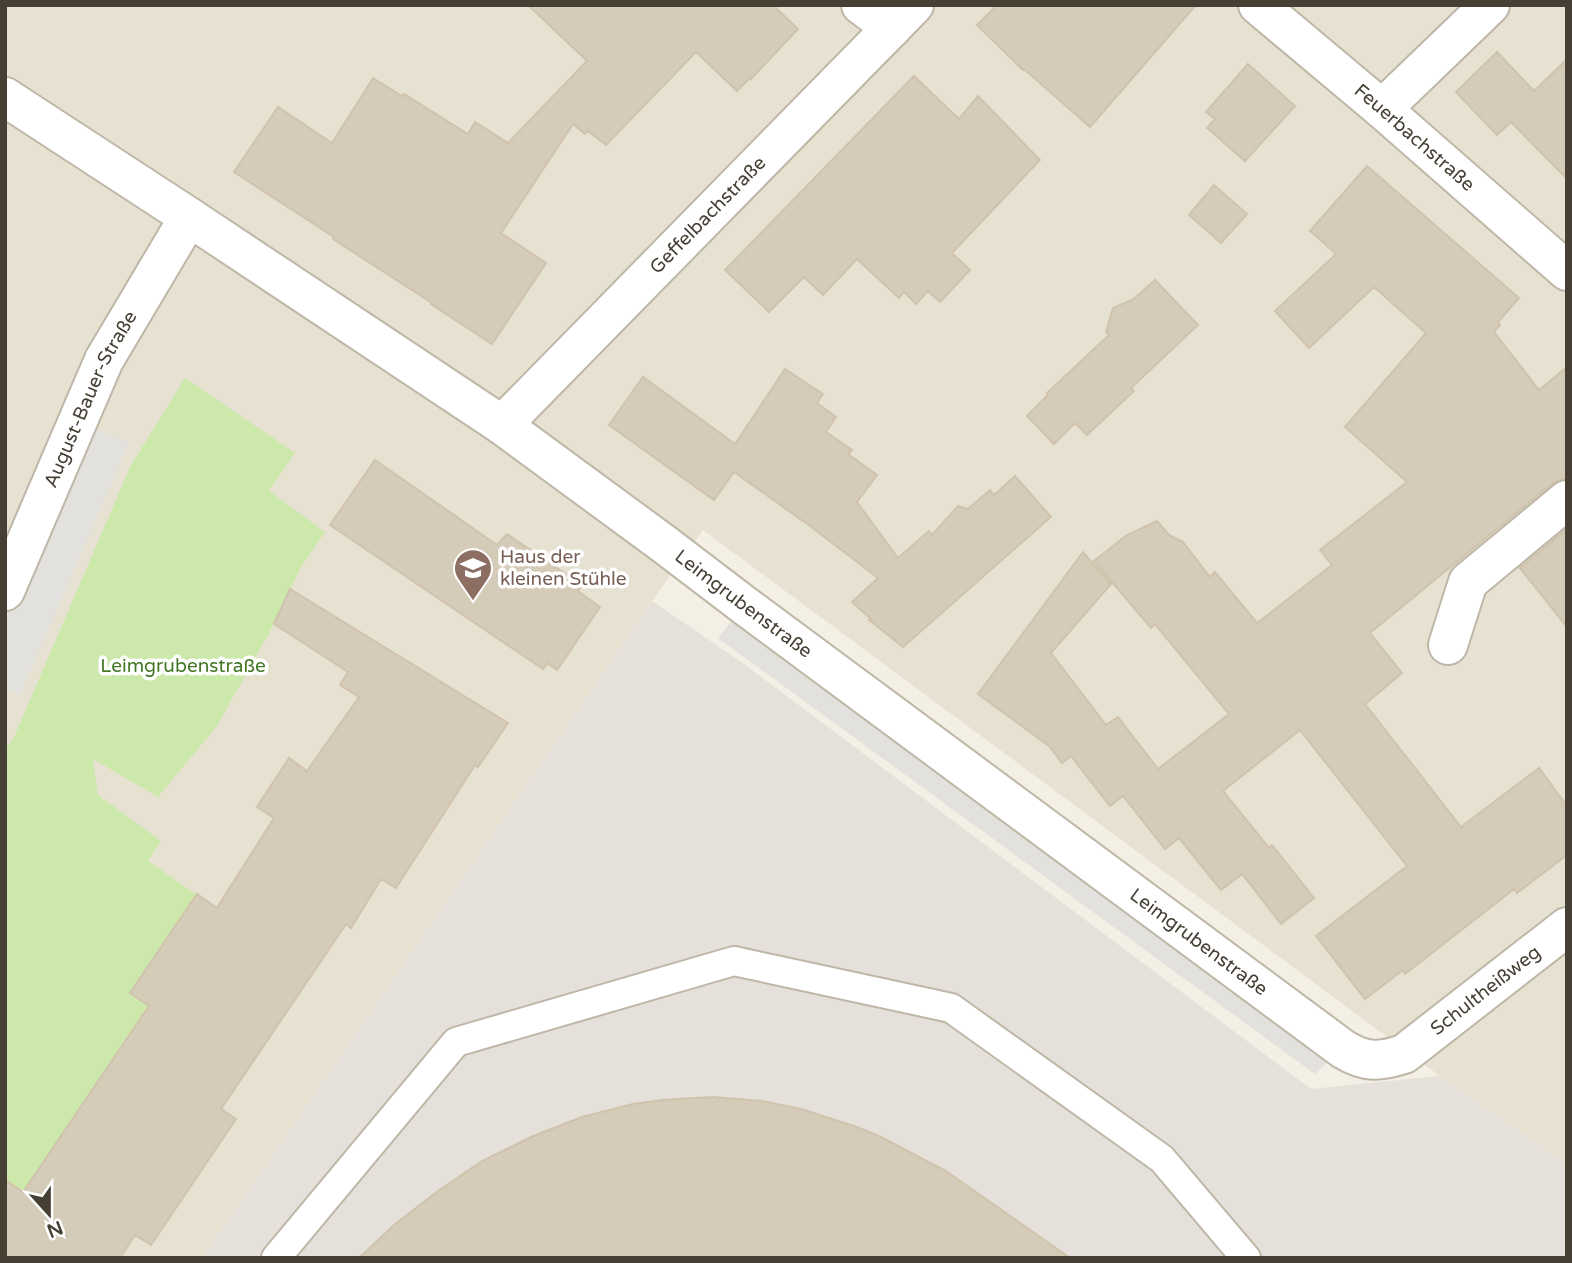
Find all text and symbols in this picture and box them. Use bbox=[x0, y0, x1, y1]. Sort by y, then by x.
street label: Feuerbachstraße bbox=[1350, 79, 1479, 196]
street label: Geffelbachstraße bbox=[645, 152, 770, 278]
street label: August-Bauer-Straße bbox=[40, 307, 142, 491]
street label: Leimgrubenstraße bbox=[671, 545, 816, 663]
place label: Haus der kleinen Stühle bbox=[500, 546, 627, 590]
school or university icon: Haus der kleinen Stühle bbox=[452, 547, 494, 602]
park label: Leimgrubenstraße bbox=[100, 655, 266, 677]
street label: Leimgrubenstraße bbox=[1126, 884, 1272, 1000]
street label: Schultheißweg bbox=[1426, 941, 1545, 1040]
north arrow bbox=[14, 1179, 84, 1249]
text: N bbox=[44, 1216, 66, 1242]

